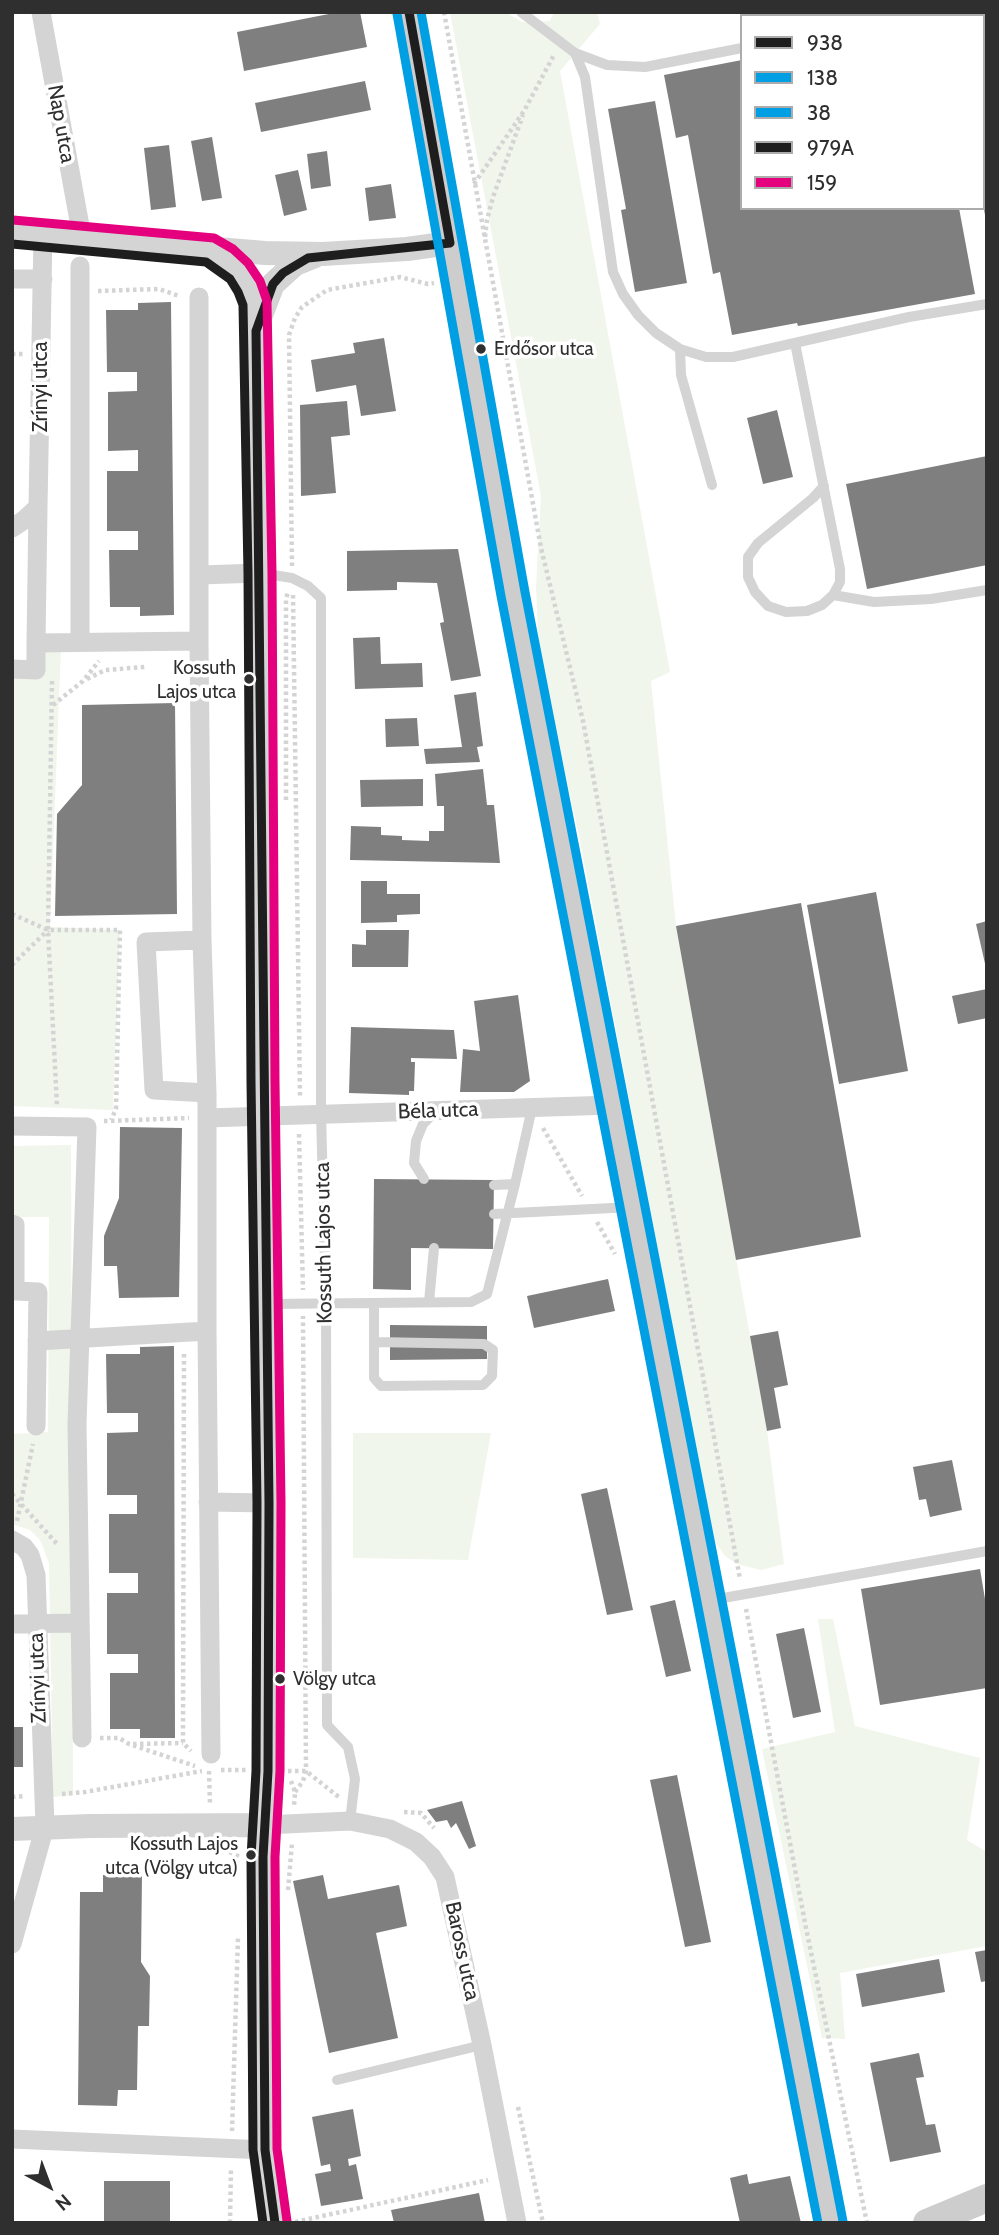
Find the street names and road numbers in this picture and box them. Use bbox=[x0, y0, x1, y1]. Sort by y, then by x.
street label: Nap utca bbox=[42, 83, 80, 165]
street label: Zrínyi utca bbox=[28, 341, 54, 433]
street label: Béla utca bbox=[397, 1097, 479, 1125]
street label: Kossuth Lajos utca bbox=[310, 1162, 338, 1324]
street label: Zrínyi utca bbox=[24, 1632, 52, 1724]
street label: Baross utca bbox=[439, 1899, 485, 2003]

